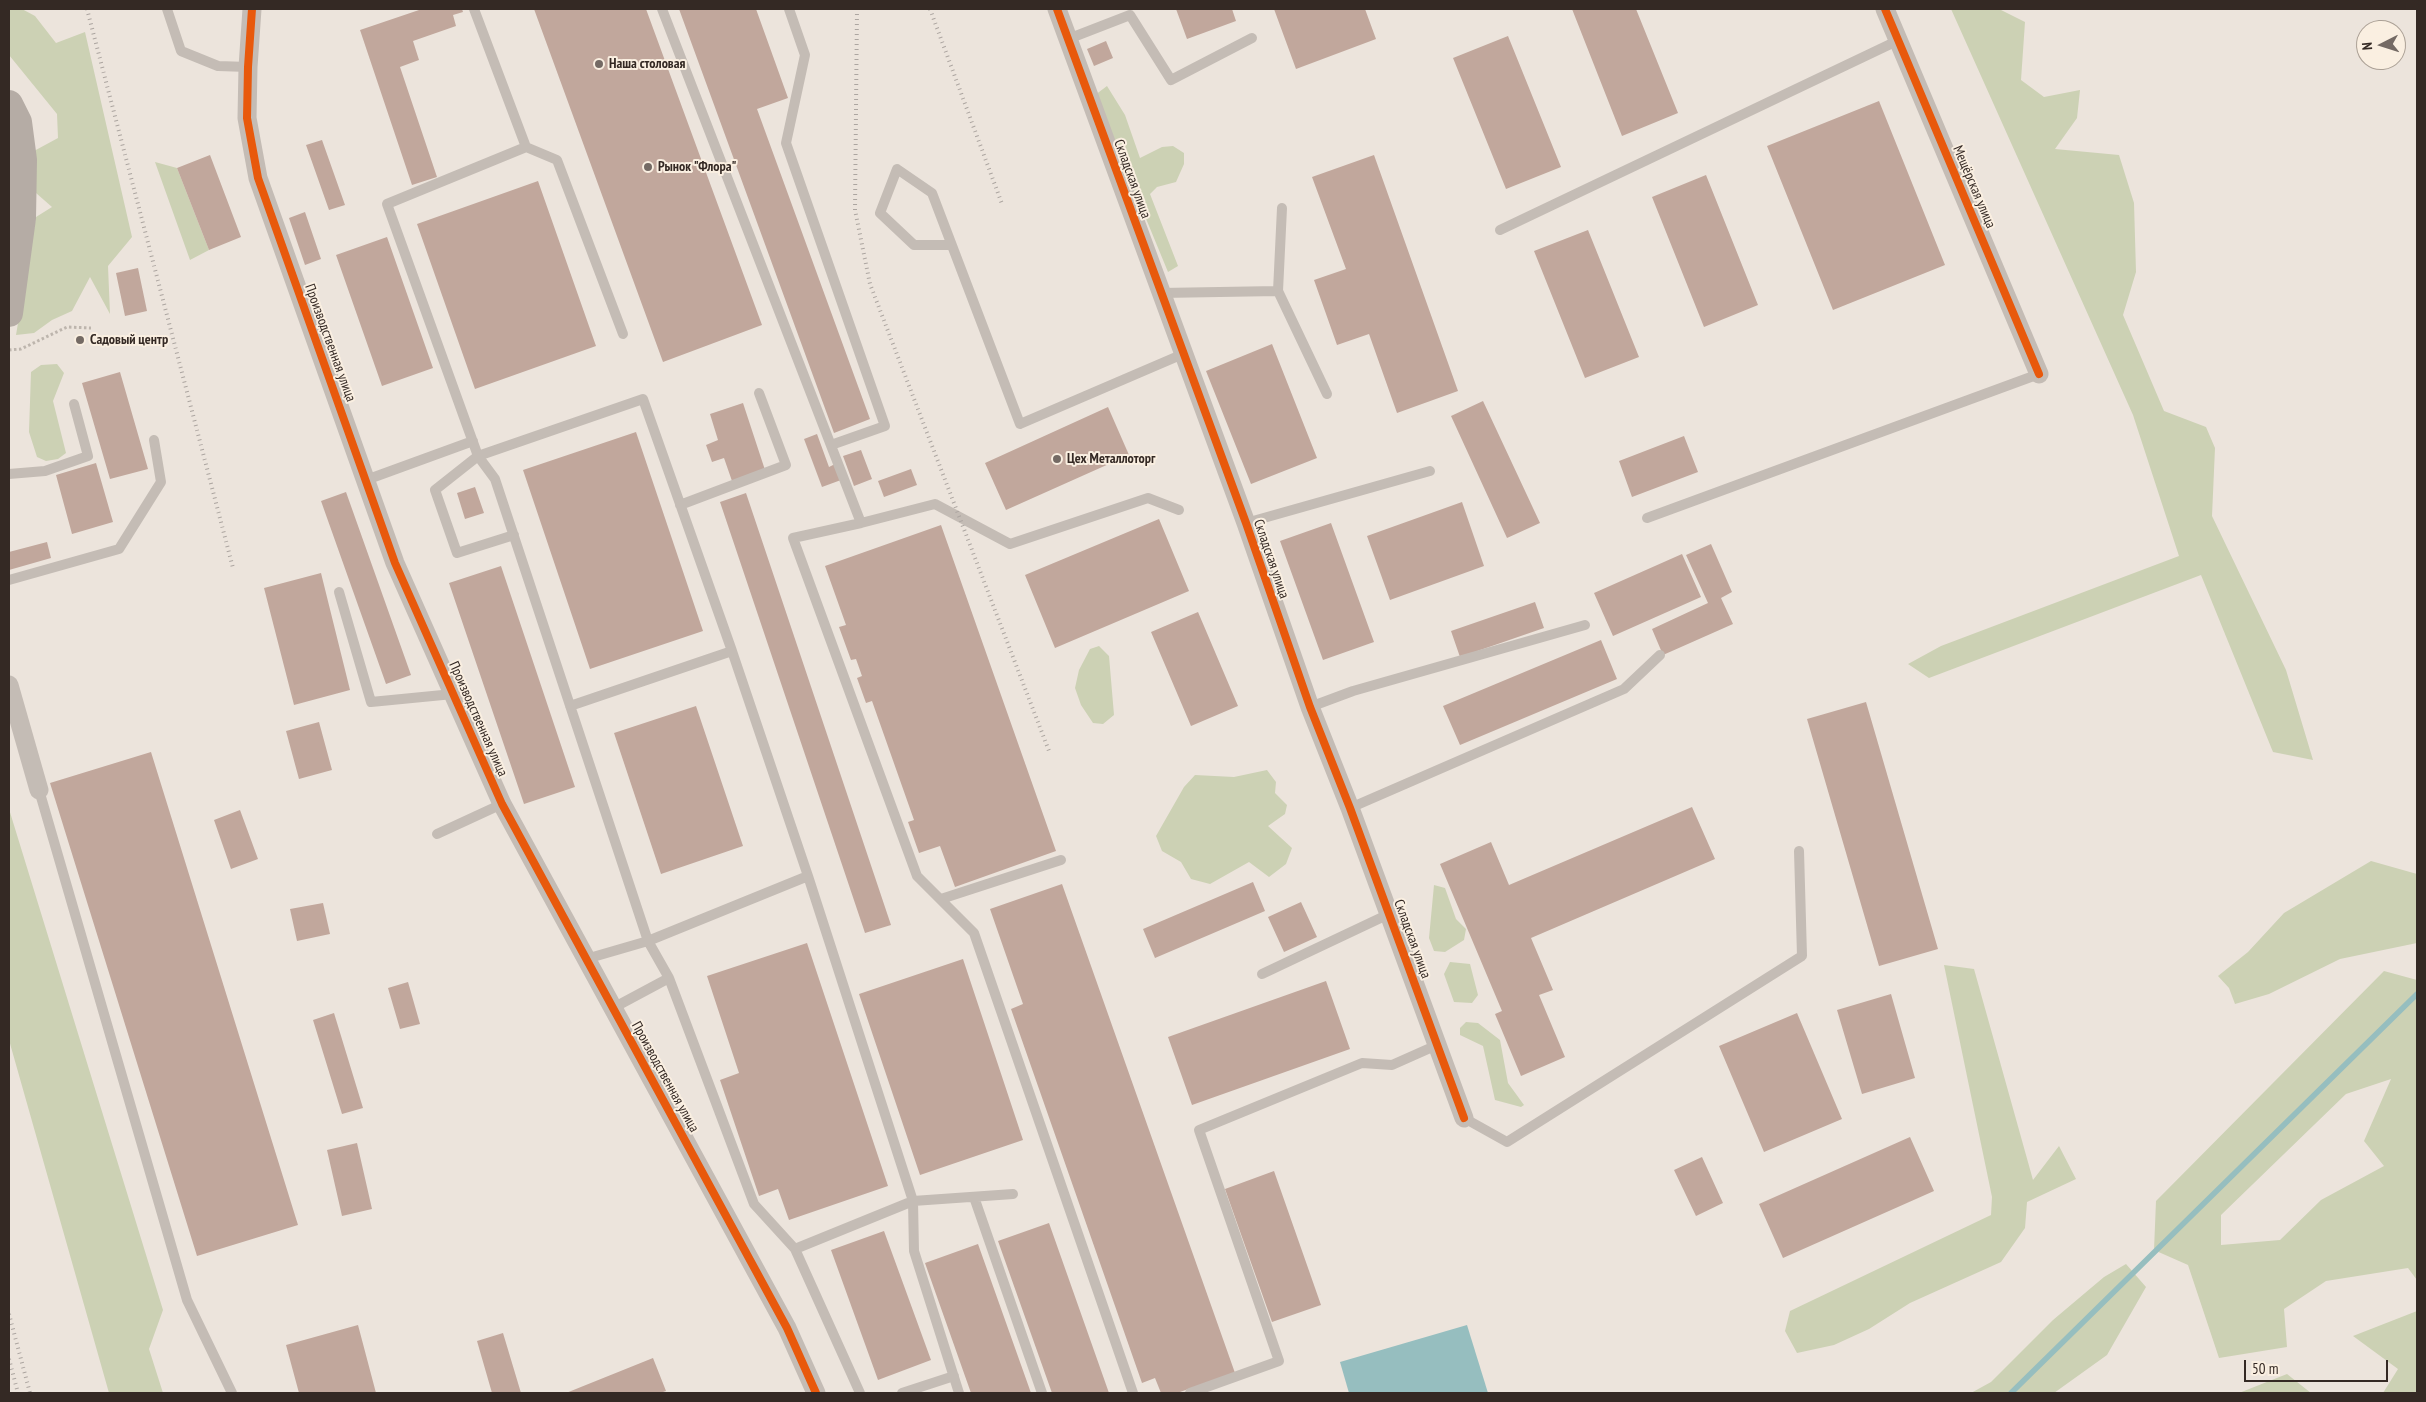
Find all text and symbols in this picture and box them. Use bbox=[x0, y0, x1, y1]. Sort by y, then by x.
north arrow bbox=[2356, 20, 2406, 70]
text: N bbox=[2358, 42, 2376, 51]
place label: Наша столовая bbox=[609, 56, 685, 72]
marker: Наша столовая bbox=[593, 58, 605, 70]
street label: Складская улица bbox=[1110, 137, 1154, 221]
street label: Мещёрская улица bbox=[1949, 143, 1999, 231]
place label: Рынок "Флора" bbox=[658, 159, 736, 175]
marker: Рынок "Флора" bbox=[642, 161, 654, 173]
street label: Производственная улица bbox=[301, 282, 359, 404]
place label: Садовый центр bbox=[90, 332, 168, 348]
marker: Садовый центр bbox=[74, 334, 86, 346]
place label: Цех Металлоторг bbox=[1067, 451, 1155, 467]
marker: Цех Металлоторг bbox=[1051, 453, 1063, 465]
street label: Складская улица bbox=[1250, 517, 1292, 601]
street label: Производственная улица bbox=[445, 659, 511, 779]
street label: Складская улица bbox=[1390, 897, 1434, 981]
street label: Производственная улица bbox=[628, 1019, 702, 1135]
scale bar bbox=[2246, 1350, 2390, 1382]
text: 50 m bbox=[2252, 1359, 2278, 1378]

